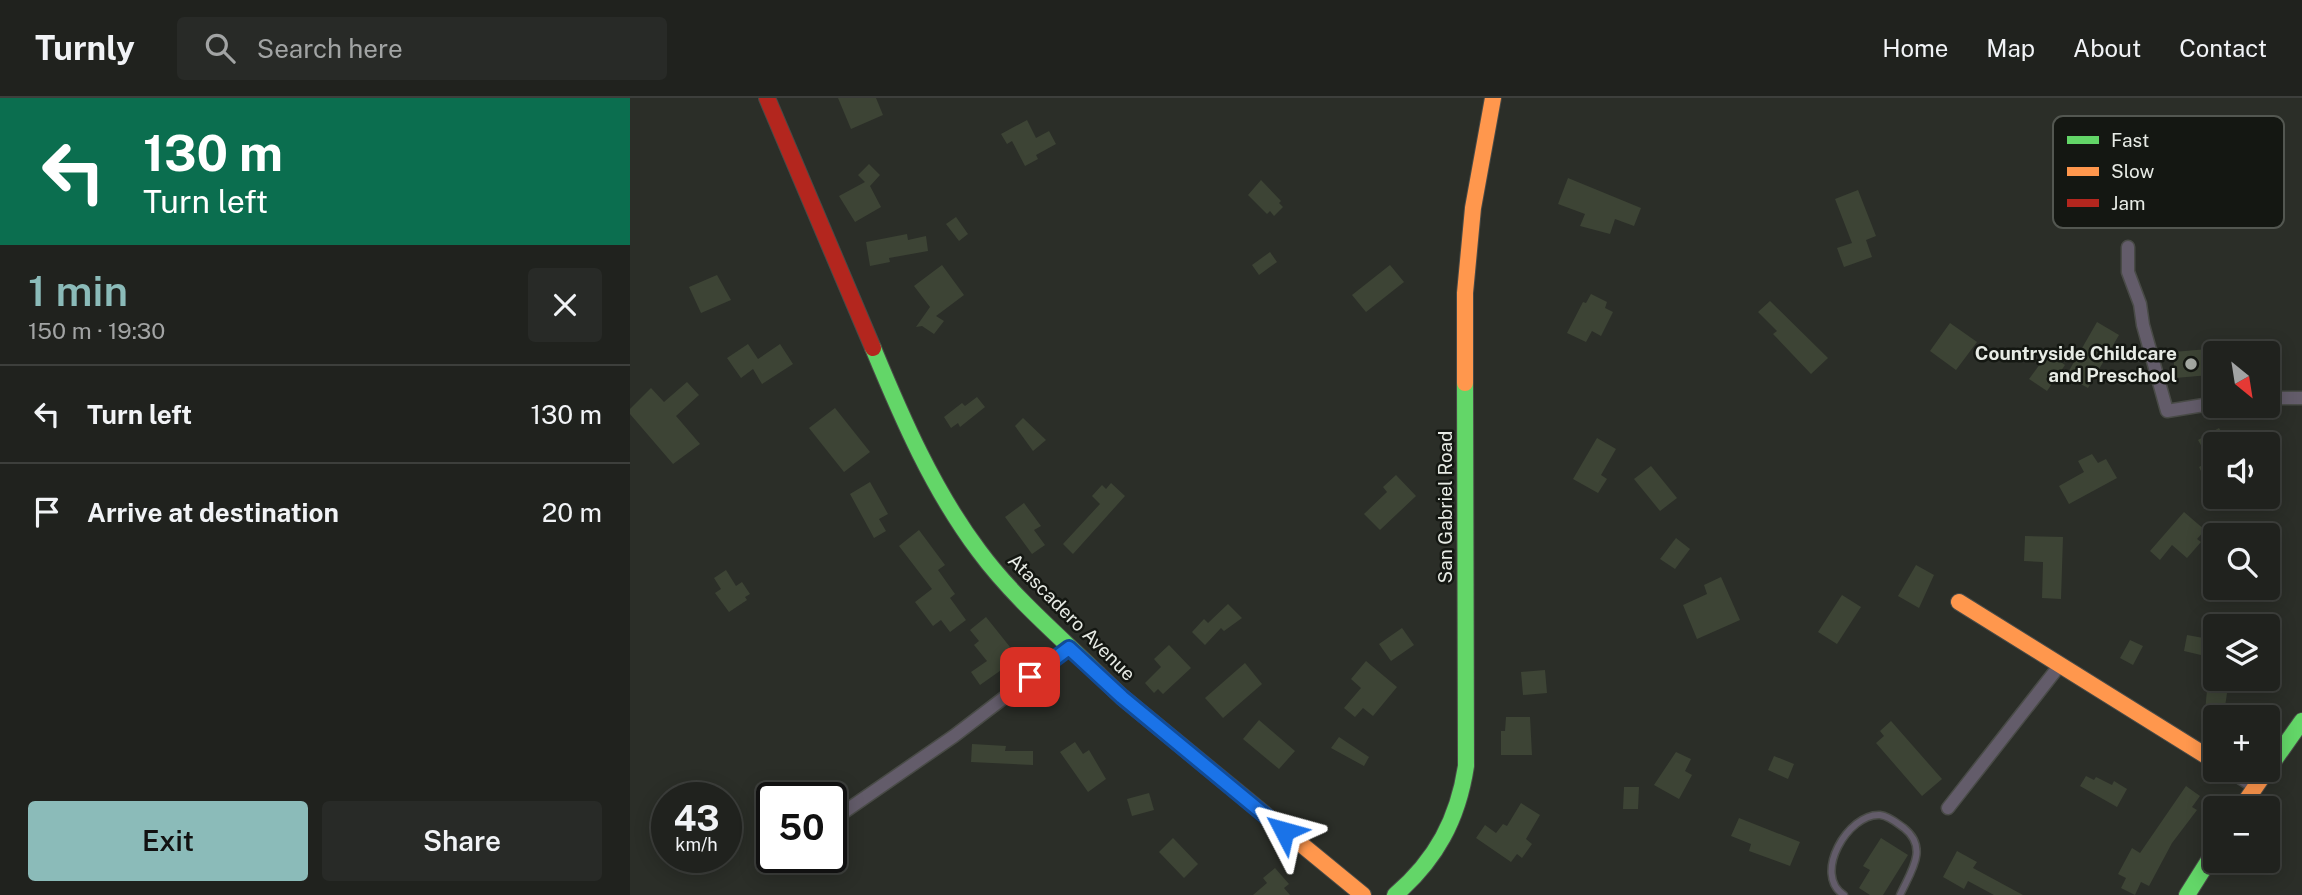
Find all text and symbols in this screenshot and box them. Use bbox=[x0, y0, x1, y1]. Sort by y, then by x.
search box bbox=[177, 17, 667, 80]
text: Turnly bbox=[35, 29, 135, 67]
icon: search bbox=[201, 29, 239, 67]
text: Search here bbox=[257, 33, 403, 64]
text: Home bbox=[1882, 34, 1948, 62]
text: Map bbox=[1986, 34, 2035, 62]
text: About bbox=[2073, 34, 2141, 62]
text: Contact bbox=[2179, 34, 2267, 62]
legend bbox=[2053, 116, 2284, 228]
text: 130 m bbox=[143, 124, 283, 182]
icon: left bbox=[28, 126, 119, 217]
text: Fast bbox=[2111, 129, 2149, 151]
text: Slow bbox=[2111, 160, 2155, 182]
text: Turn left bbox=[143, 183, 268, 220]
text: Jam bbox=[2111, 192, 2145, 214]
text: 1 min bbox=[28, 266, 128, 315]
button: close bbox=[528, 268, 602, 342]
text: 150 m · 19:30 bbox=[28, 317, 165, 344]
north arrow bbox=[2203, 341, 2280, 418]
map controls bbox=[2203, 341, 2280, 873]
place label: Countryside Childcare and Preschool bbox=[1975, 342, 2177, 386]
marker: Countryside Childcare and Preschool bbox=[2183, 356, 2199, 372]
icon: left bbox=[28, 395, 66, 433]
text: Turn left bbox=[87, 399, 192, 430]
text: 130 m bbox=[530, 399, 602, 430]
street label: San Gabriel Road bbox=[1434, 431, 1456, 583]
button: sound bbox=[2203, 432, 2280, 509]
icon: arrive bbox=[28, 493, 66, 531]
text: Arrive at destination bbox=[87, 497, 339, 528]
text: 20 m bbox=[542, 497, 602, 528]
button: search bbox=[2203, 523, 2280, 600]
street label: Atascadero Avenue bbox=[1004, 549, 1140, 685]
button: layers bbox=[2203, 614, 2280, 691]
pin bbox=[1000, 647, 1060, 707]
icon: arrive bbox=[1011, 658, 1049, 696]
button: + bbox=[2203, 705, 2280, 782]
speed limit sign: 50 bbox=[756, 782, 847, 873]
position arrow bbox=[1247, 794, 1321, 868]
button: − bbox=[2203, 796, 2280, 873]
text: 43 bbox=[673, 798, 720, 839]
button: Exit bbox=[28, 801, 308, 881]
button: Share bbox=[322, 801, 602, 881]
text: km/h bbox=[675, 834, 718, 855]

